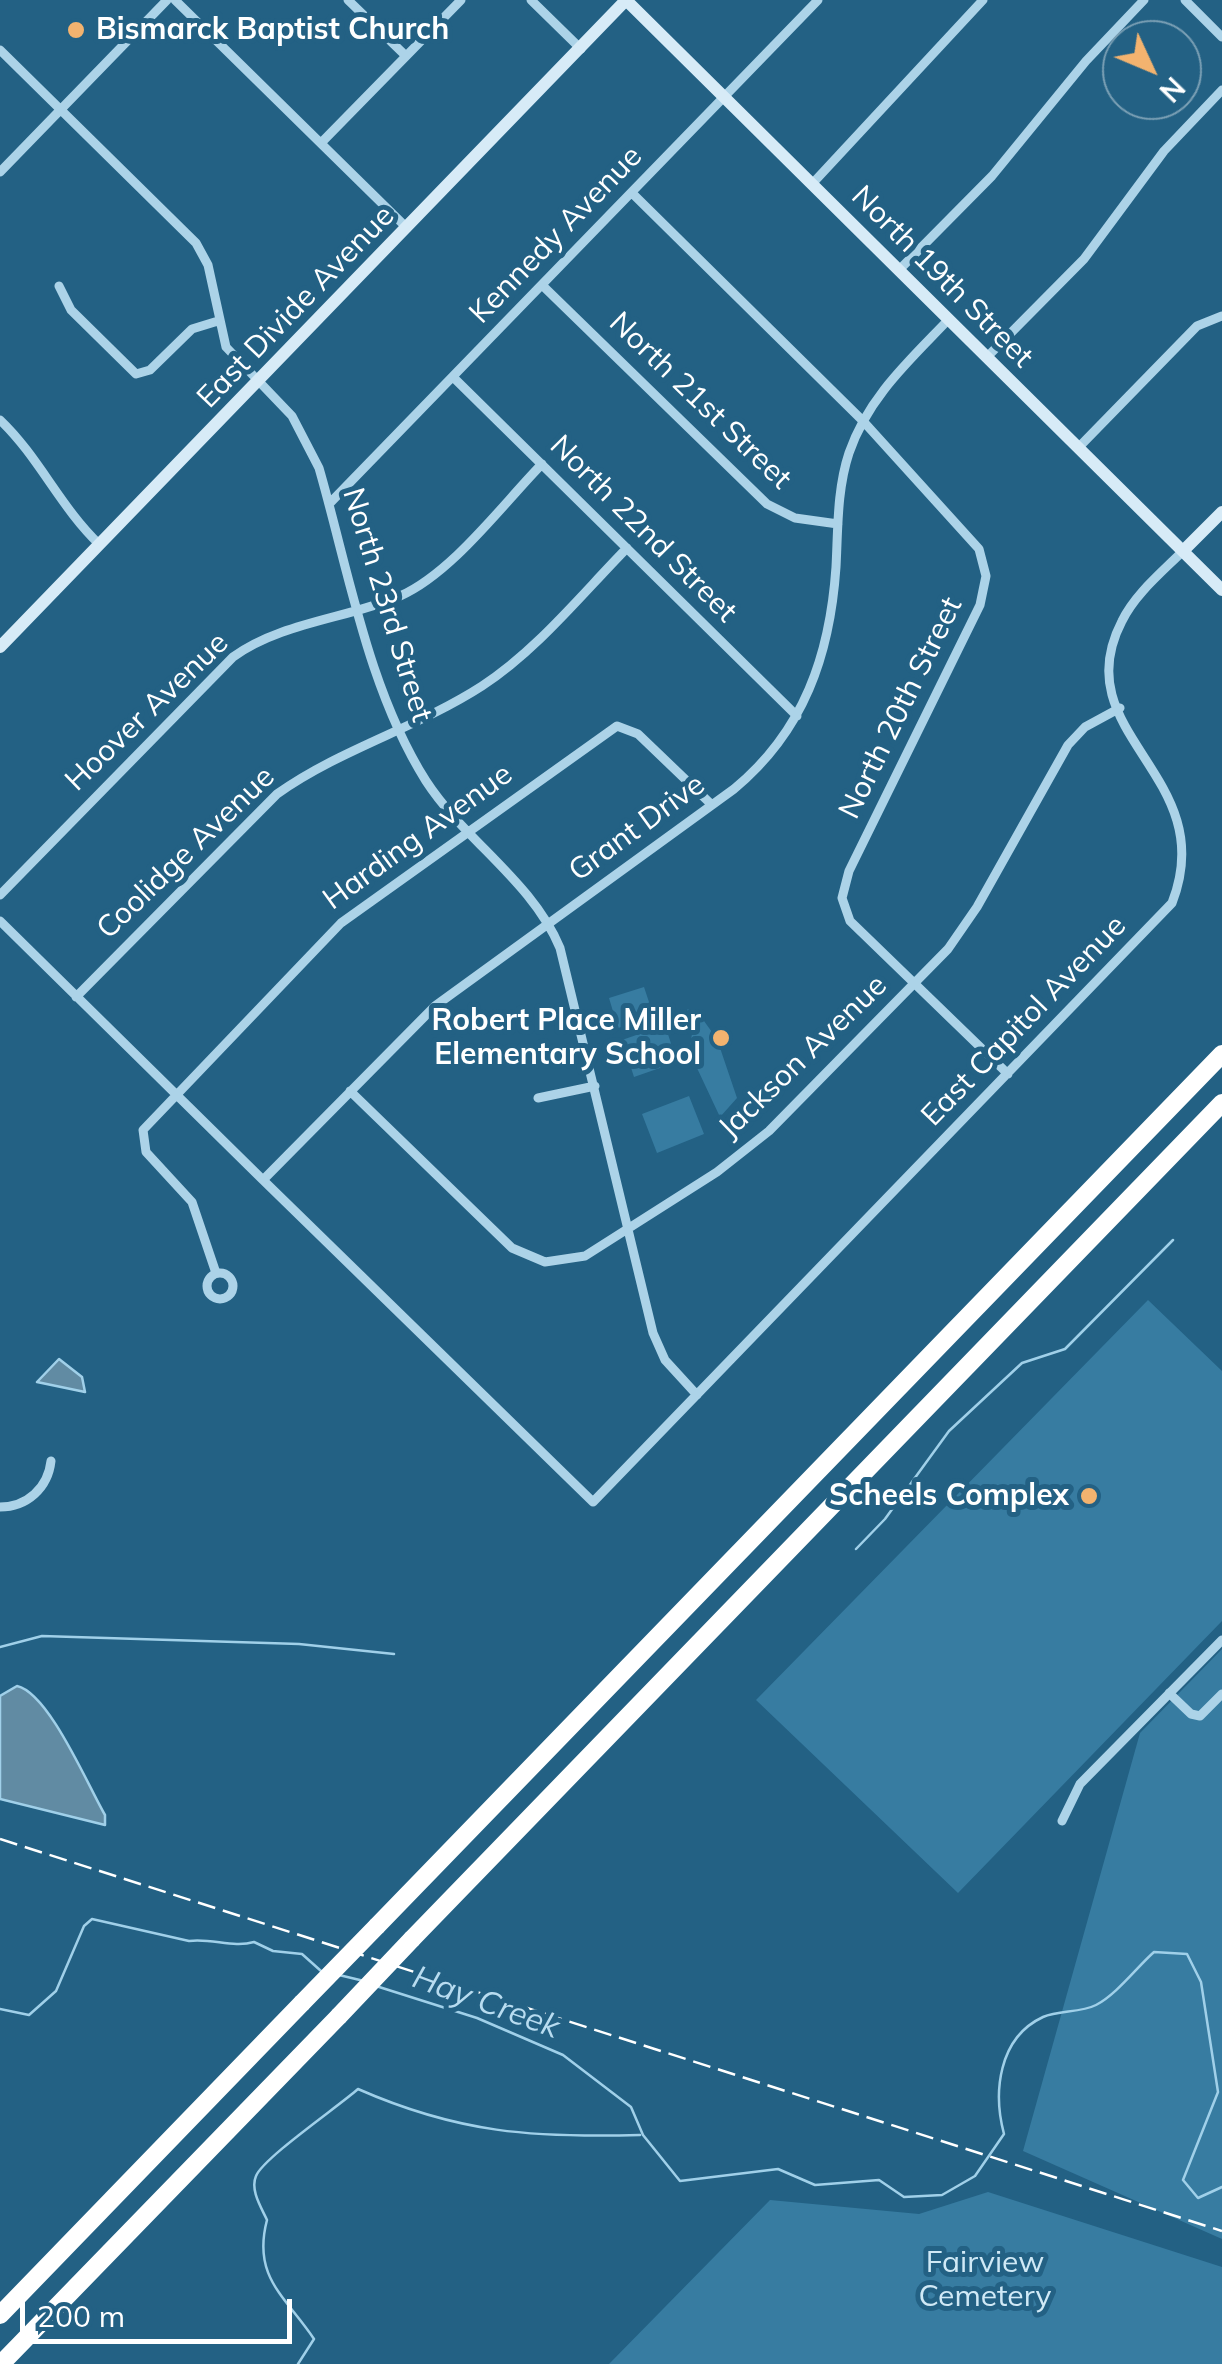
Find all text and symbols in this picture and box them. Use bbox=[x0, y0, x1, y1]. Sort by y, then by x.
place label: Bismarck Baptist Church bbox=[96, 12, 449, 48]
marker: Bismarck Baptist Church bbox=[65, 19, 87, 41]
north arrow bbox=[1102, 20, 1202, 120]
text: N bbox=[1153, 70, 1192, 110]
street label: Kennedy Avenue bbox=[462, 139, 650, 331]
street label: North 19th Street bbox=[844, 179, 1040, 375]
street label: East Divide Avenue bbox=[190, 198, 402, 416]
street label: North 21st Street bbox=[601, 305, 799, 497]
street label: North 22nd Street bbox=[542, 428, 744, 630]
street label: North 23rd Street bbox=[334, 484, 440, 726]
street label: North 20th Street bbox=[832, 591, 970, 825]
street label: Hoover Avenue bbox=[58, 625, 236, 799]
street label: Harding Avenue bbox=[316, 756, 520, 918]
street label: Coolidge Avenue bbox=[90, 759, 282, 947]
street label: Grant Drive bbox=[562, 767, 712, 889]
street label: East Capitol Avenue bbox=[914, 908, 1134, 1134]
street label: Jackson Avenue bbox=[711, 968, 895, 1146]
place label: Robert Place Miller Elementary School bbox=[432, 1003, 701, 1074]
marker: Robert Place Miller Elementary School bbox=[710, 1027, 732, 1049]
place label: Scheels Complex bbox=[829, 1478, 1069, 1514]
marker: Scheels Complex bbox=[1078, 1485, 1100, 1507]
water label: Hay Creek bbox=[407, 1959, 565, 2047]
park label: Fairview Cemetery bbox=[919, 2245, 1051, 2316]
scale bar bbox=[25, 2279, 298, 2341]
text: 200 m bbox=[37, 2297, 125, 2335]

